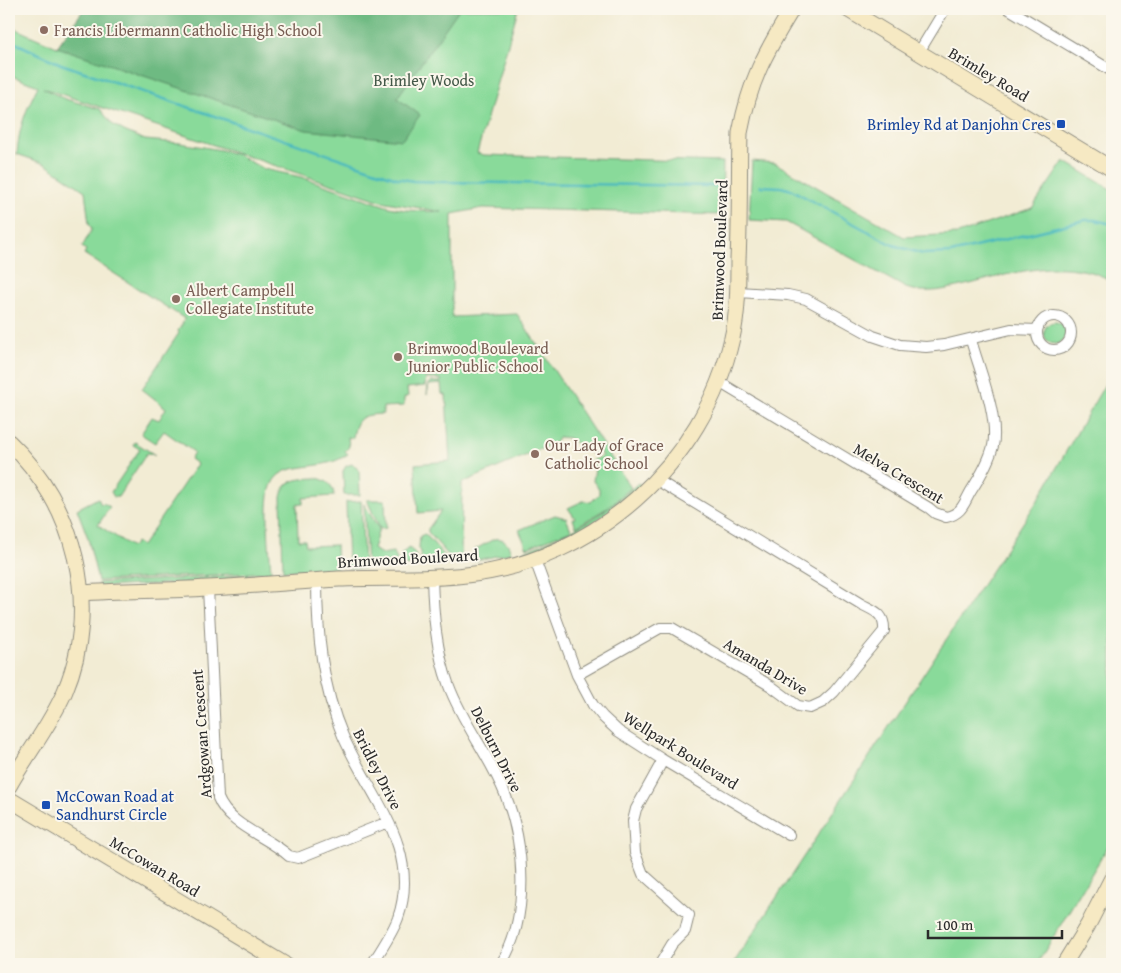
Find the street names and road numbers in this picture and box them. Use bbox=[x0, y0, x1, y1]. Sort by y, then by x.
street label: Brimley Road bbox=[944, 40, 1034, 108]
street label: Brimwood Boulevard bbox=[705, 179, 733, 321]
street label: Melva Crescent bbox=[849, 436, 949, 510]
street label: Brimwood Boulevard bbox=[337, 542, 479, 574]
street label: Amanda Drive bbox=[719, 631, 813, 701]
street label: Ardgowan Crescent bbox=[184, 668, 218, 800]
street label: Delburn Drive bbox=[465, 702, 529, 796]
street label: Wellpark Boulevard bbox=[619, 705, 744, 795]
street label: Bridley Drive bbox=[347, 724, 409, 814]
street label: McCowan Road bbox=[105, 830, 205, 903]

